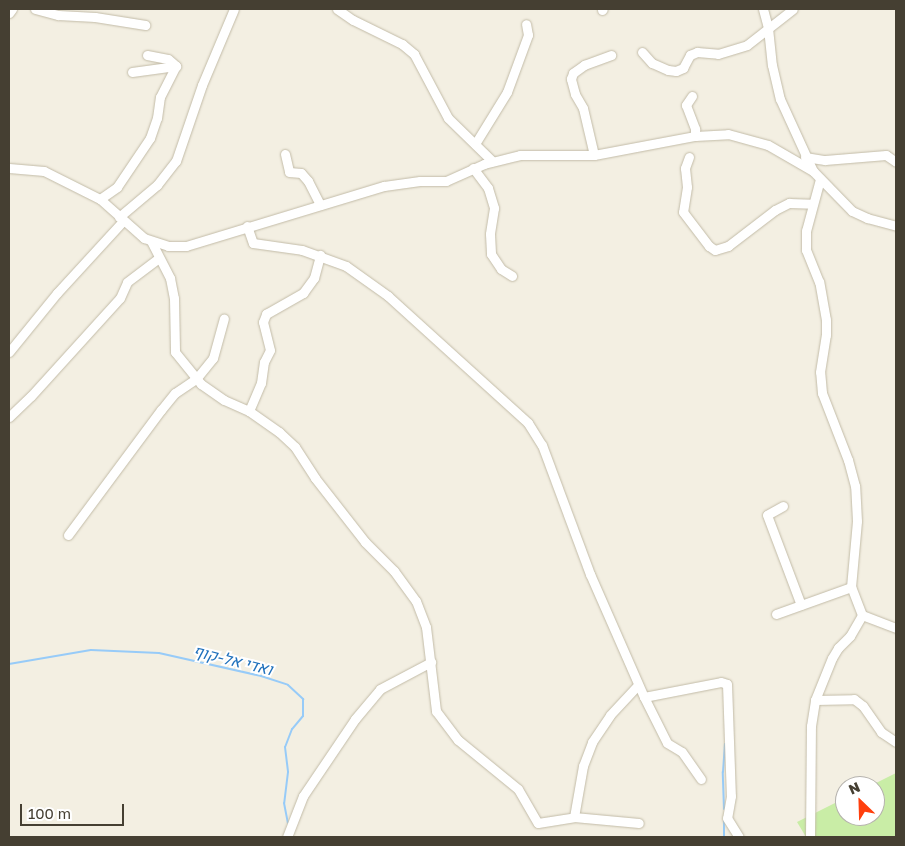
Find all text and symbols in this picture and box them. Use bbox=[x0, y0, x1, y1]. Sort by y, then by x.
water label: ואדי אל-קוף bbox=[191, 641, 275, 679]
north arrow bbox=[835, 776, 885, 826]
text: N bbox=[846, 778, 862, 798]
scale bar bbox=[22, 794, 126, 826]
text: 100 m bbox=[28, 804, 71, 822]

